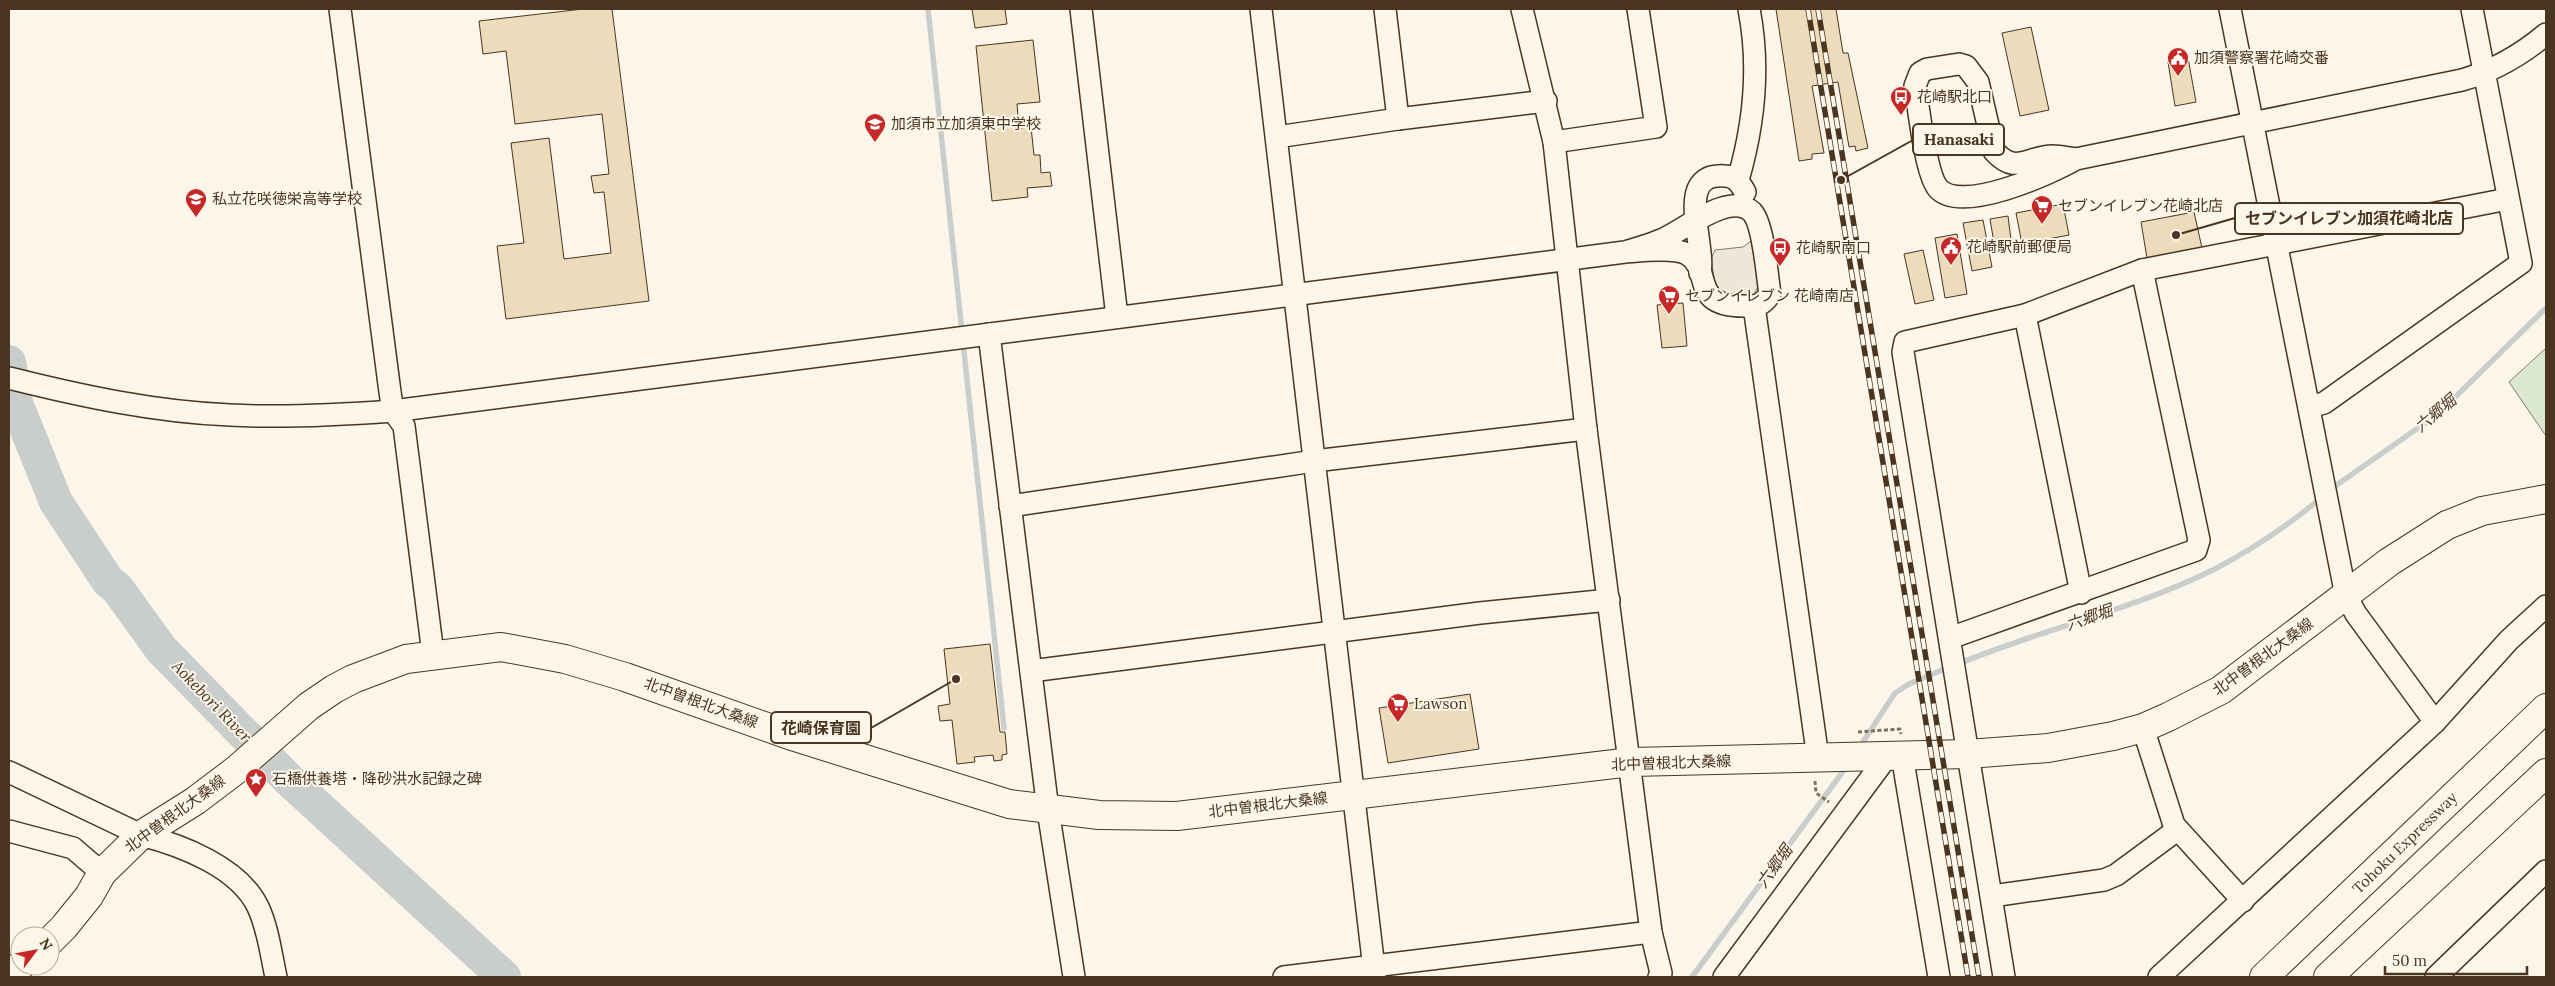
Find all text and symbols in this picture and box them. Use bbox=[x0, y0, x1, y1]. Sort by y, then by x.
public building icon: 加須警察署花崎交番 bbox=[2166, 46, 2190, 77]
place label: 加須警察署花崎交番 bbox=[2194, 48, 2329, 67]
bus stop icon: 花崎駅北口 bbox=[1889, 85, 1913, 116]
place label: 花崎駅北口 bbox=[1917, 87, 1992, 106]
school or university icon: 加須市立加須東中学校 bbox=[863, 112, 887, 143]
place label: 加須市立加須東中学校 bbox=[891, 114, 1041, 133]
callout: Hanasaki bbox=[1913, 124, 2004, 155]
text: Hanasaki bbox=[1924, 129, 1994, 149]
school or university icon: 私立花咲徳栄高等学校 bbox=[184, 187, 208, 218]
place label: 私立花咲徳栄高等学校 bbox=[212, 189, 362, 208]
supermarket icon: セブンイレブン花崎北店 bbox=[2030, 194, 2054, 225]
place label: セブンイレブン花崎北店 bbox=[2058, 196, 2223, 215]
callout: セブンイレブン加須花崎北店 bbox=[2235, 203, 2463, 234]
text: セブンイレブン加須花崎北店 bbox=[2245, 208, 2453, 228]
public building icon: 花崎駅前郵便局 bbox=[1939, 235, 1963, 266]
bus stop icon: 花崎駅南口 bbox=[1768, 236, 1792, 267]
place label: 花崎駅前郵便局 bbox=[1967, 237, 2072, 256]
place label: 花崎駅南口 bbox=[1796, 238, 1871, 257]
supermarket icon: セブンイレブン 花崎南店 bbox=[1657, 284, 1681, 315]
place label: セブンイレブン 花崎南店 bbox=[1685, 286, 1854, 305]
water label: 六郷堀 bbox=[2410, 388, 2462, 436]
water label: 六郷堀 bbox=[2063, 599, 2118, 634]
street label: 北中曽根北大桑線 bbox=[2209, 614, 2317, 700]
water label: Aokebori River bbox=[167, 655, 256, 747]
street label: 北中曽根北大桑線 bbox=[642, 673, 761, 732]
supermarket icon: Lawson bbox=[1386, 692, 1410, 723]
place label: Lawson bbox=[1414, 694, 1467, 713]
callout: 花崎保育園 bbox=[771, 712, 871, 743]
text: 花崎保育園 bbox=[781, 718, 861, 738]
street label: 北中曽根北大桑線 bbox=[1611, 751, 1731, 774]
place icon: 石橋供養塔・降砂洪水記録之碑 bbox=[244, 767, 268, 798]
place label: 石橋供養塔・降砂洪水記録之碑 bbox=[272, 769, 482, 788]
street label: 北中曽根北大桑線 bbox=[121, 771, 229, 857]
street label: 北中曽根北大桑線 bbox=[1207, 788, 1329, 821]
street label: Tohoku Expressway bbox=[2348, 788, 2461, 898]
water label: 六郷堀 bbox=[1752, 838, 1798, 891]
north arrow bbox=[10, 926, 60, 976]
text: N bbox=[36, 935, 57, 954]
scale bar bbox=[2385, 944, 2528, 976]
text: 50 m bbox=[2392, 951, 2427, 970]

